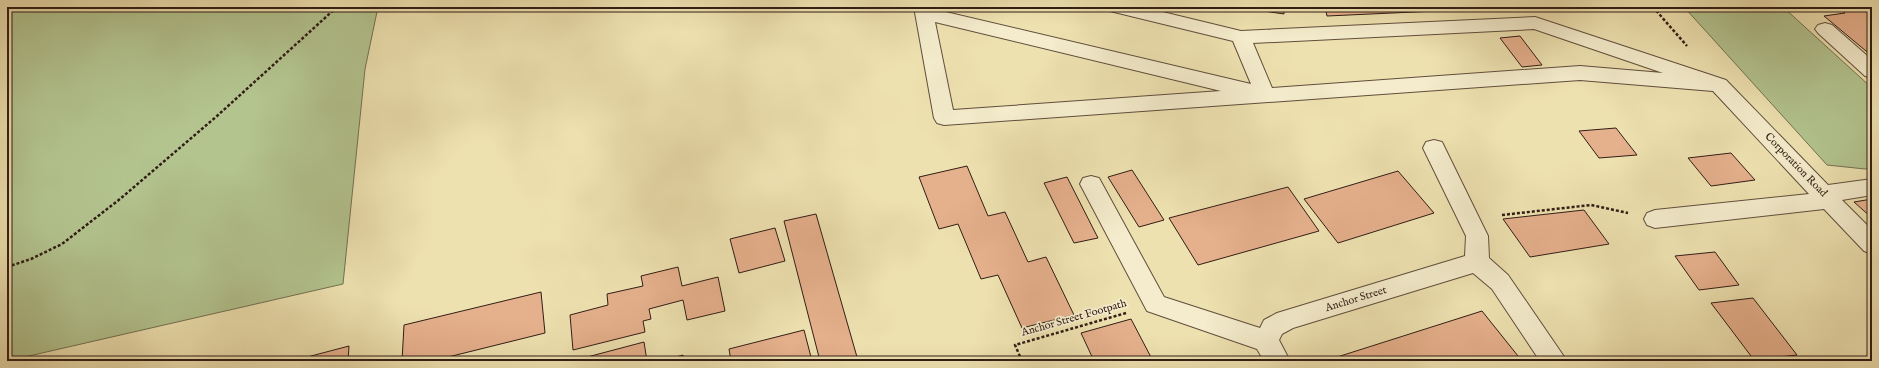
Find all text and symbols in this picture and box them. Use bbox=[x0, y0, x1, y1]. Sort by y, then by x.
street label: Corporation Road bbox=[1762, 130, 1830, 200]
street label: Anchor Street bbox=[1323, 283, 1389, 315]
street label: Anchor Street Footpath bbox=[1019, 296, 1128, 340]

